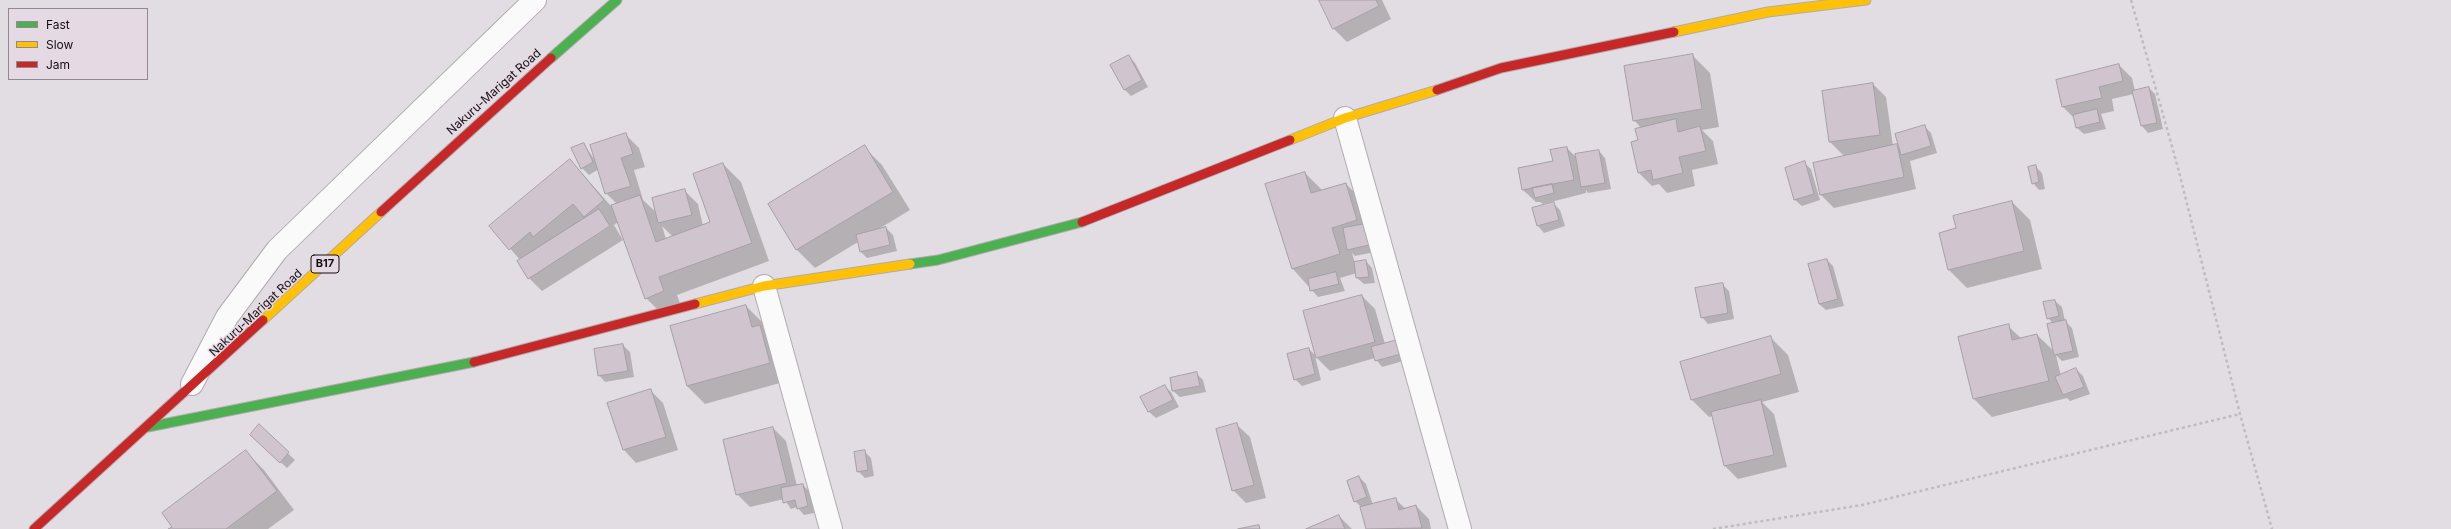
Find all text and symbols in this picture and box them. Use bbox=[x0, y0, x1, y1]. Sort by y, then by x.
legend bbox=[8, 8, 148, 80]
text: Fast bbox=[46, 17, 70, 32]
text: Slow bbox=[46, 37, 73, 52]
street label: Nakuru-Marigat Road bbox=[444, 46, 544, 138]
text: Jam bbox=[46, 57, 70, 72]
road number: B17 bbox=[311, 255, 339, 273]
street label: Nakuru-Marigat Road bbox=[207, 266, 305, 360]

